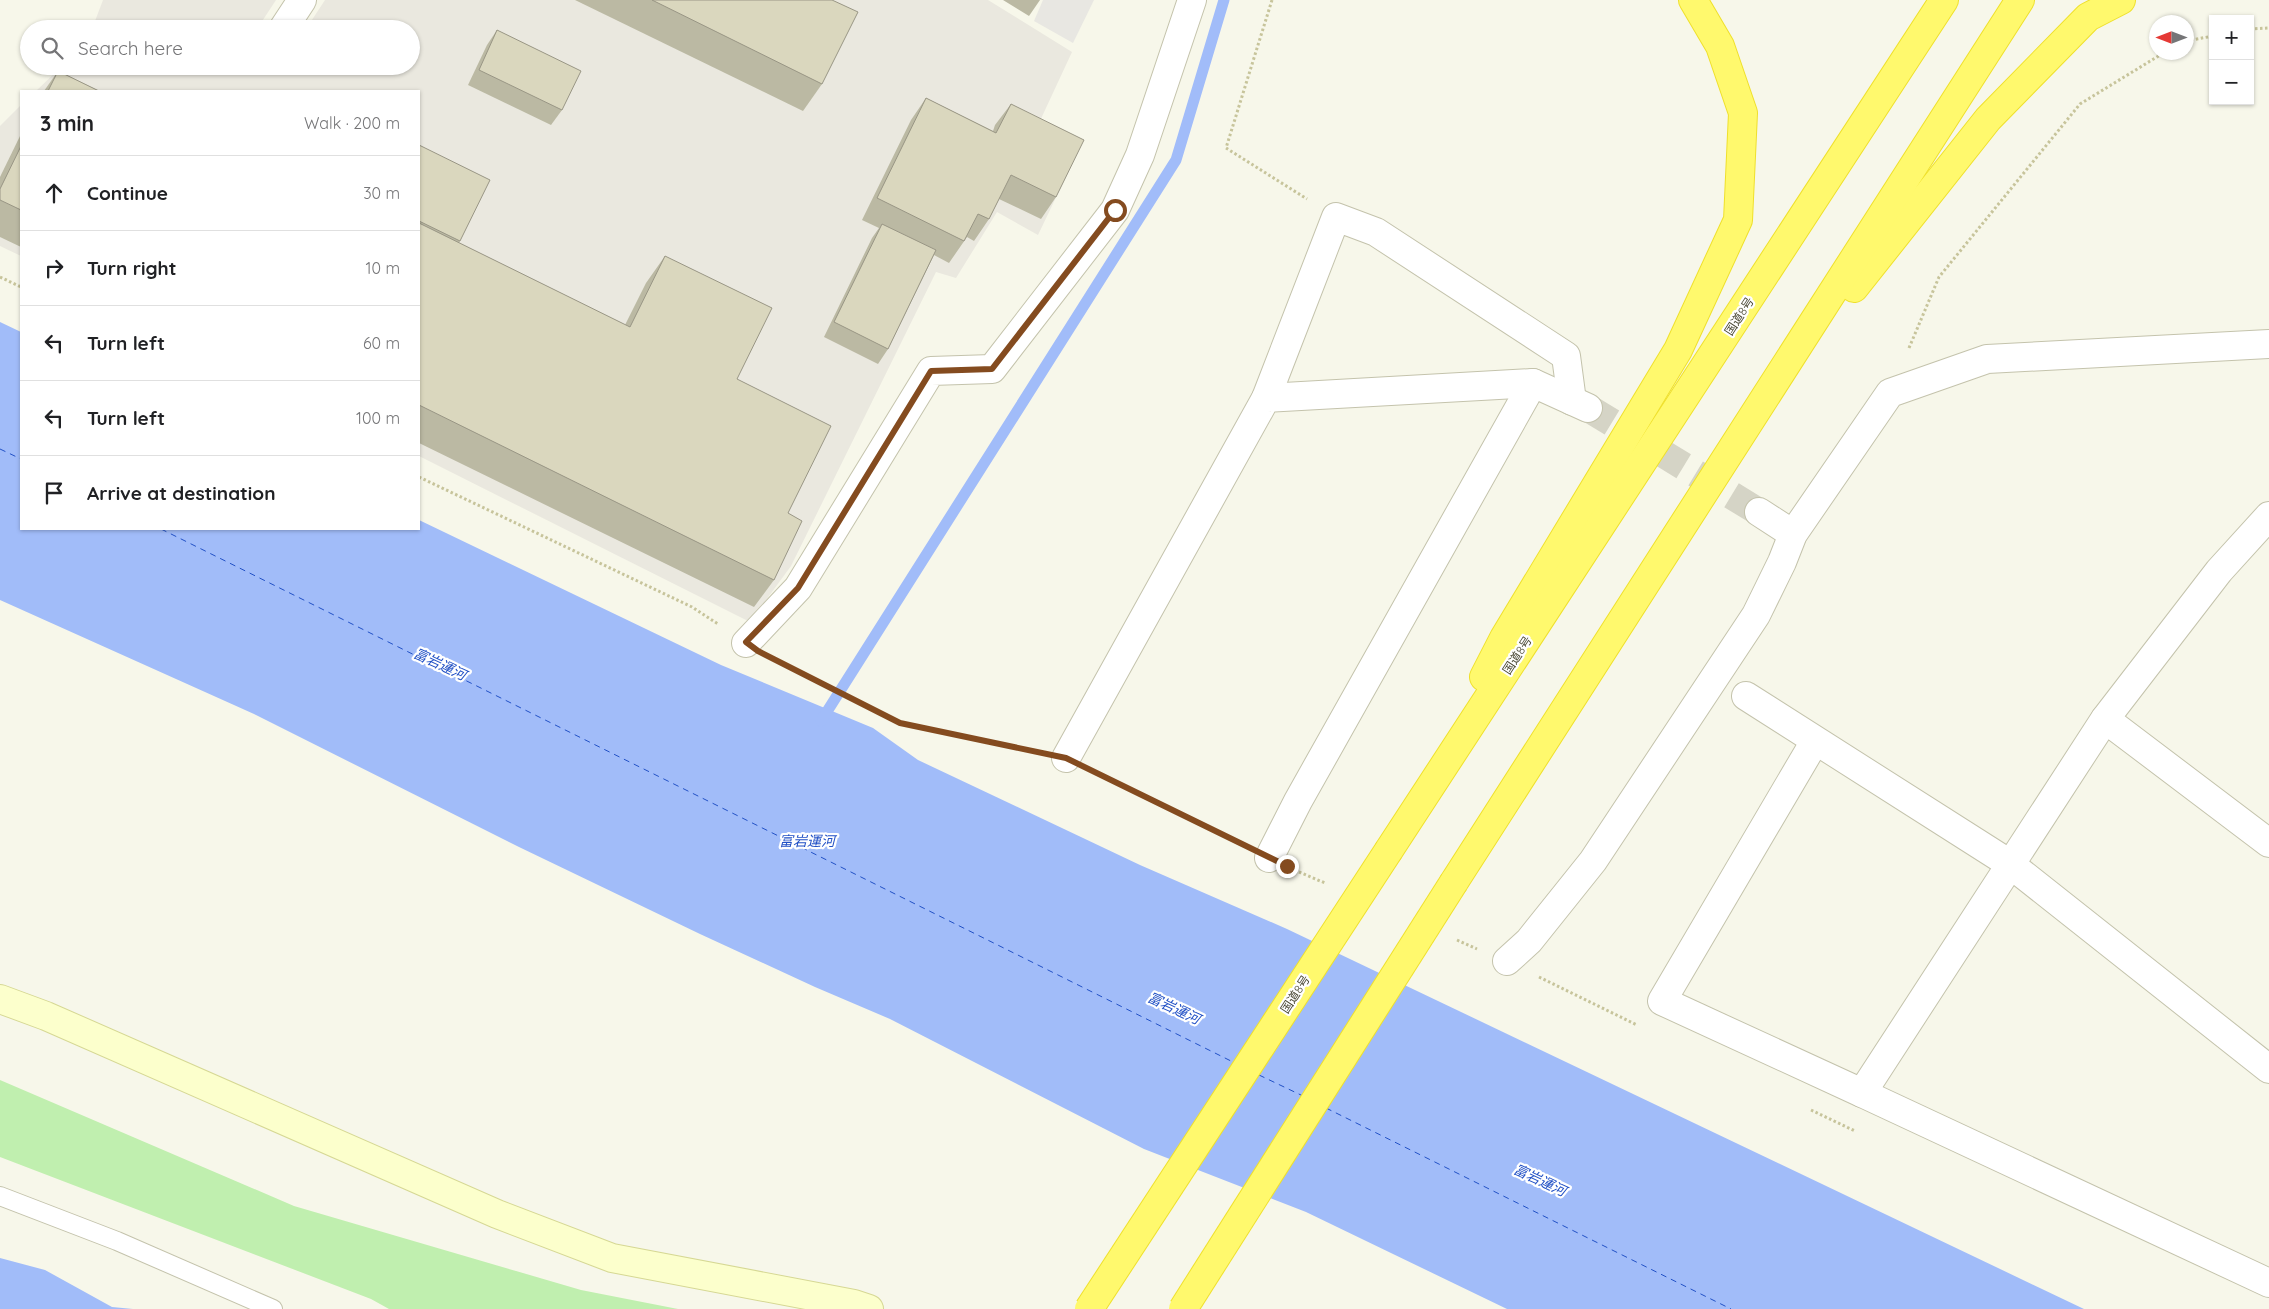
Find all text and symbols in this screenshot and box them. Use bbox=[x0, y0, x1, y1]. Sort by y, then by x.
north arrow bbox=[2149, 15, 2194, 60]
map controls bbox=[2209, 15, 2254, 105]
button: + bbox=[2209, 15, 2254, 60]
search box bbox=[20, 20, 420, 75]
icon: search bbox=[38, 34, 66, 62]
text: Search here bbox=[78, 36, 183, 60]
button: − bbox=[2209, 60, 2254, 105]
text: 3 min bbox=[40, 110, 94, 136]
text: Walk · 200 m bbox=[304, 113, 400, 133]
icon: ahead bbox=[40, 179, 68, 207]
text: Continue bbox=[87, 181, 168, 205]
text: 30 m bbox=[363, 183, 400, 203]
route start bbox=[1104, 199, 1127, 222]
icon: right bbox=[40, 254, 68, 282]
text: Turn right bbox=[87, 256, 176, 280]
text: 10 m bbox=[366, 258, 400, 278]
street label: 国道8号 bbox=[1721, 294, 1757, 338]
icon: left bbox=[40, 329, 68, 357]
text: Turn left bbox=[87, 331, 165, 355]
text: 60 m bbox=[363, 333, 400, 353]
icon: left bbox=[40, 404, 68, 432]
text: Turn left bbox=[87, 406, 165, 430]
text: 100 m bbox=[356, 408, 400, 428]
icon: arrive bbox=[40, 479, 68, 507]
text: Arrive at destination bbox=[87, 481, 276, 505]
street label: 国道8号 bbox=[1499, 633, 1535, 677]
water label: 富岩運河 bbox=[411, 644, 472, 685]
water label: 富岩運河 bbox=[779, 832, 838, 850]
route end bbox=[1276, 855, 1299, 878]
street label: 国道8号 bbox=[1277, 972, 1313, 1016]
water label: 富岩運河 bbox=[1145, 988, 1206, 1029]
water label: 富岩運河 bbox=[1511, 1160, 1572, 1201]

